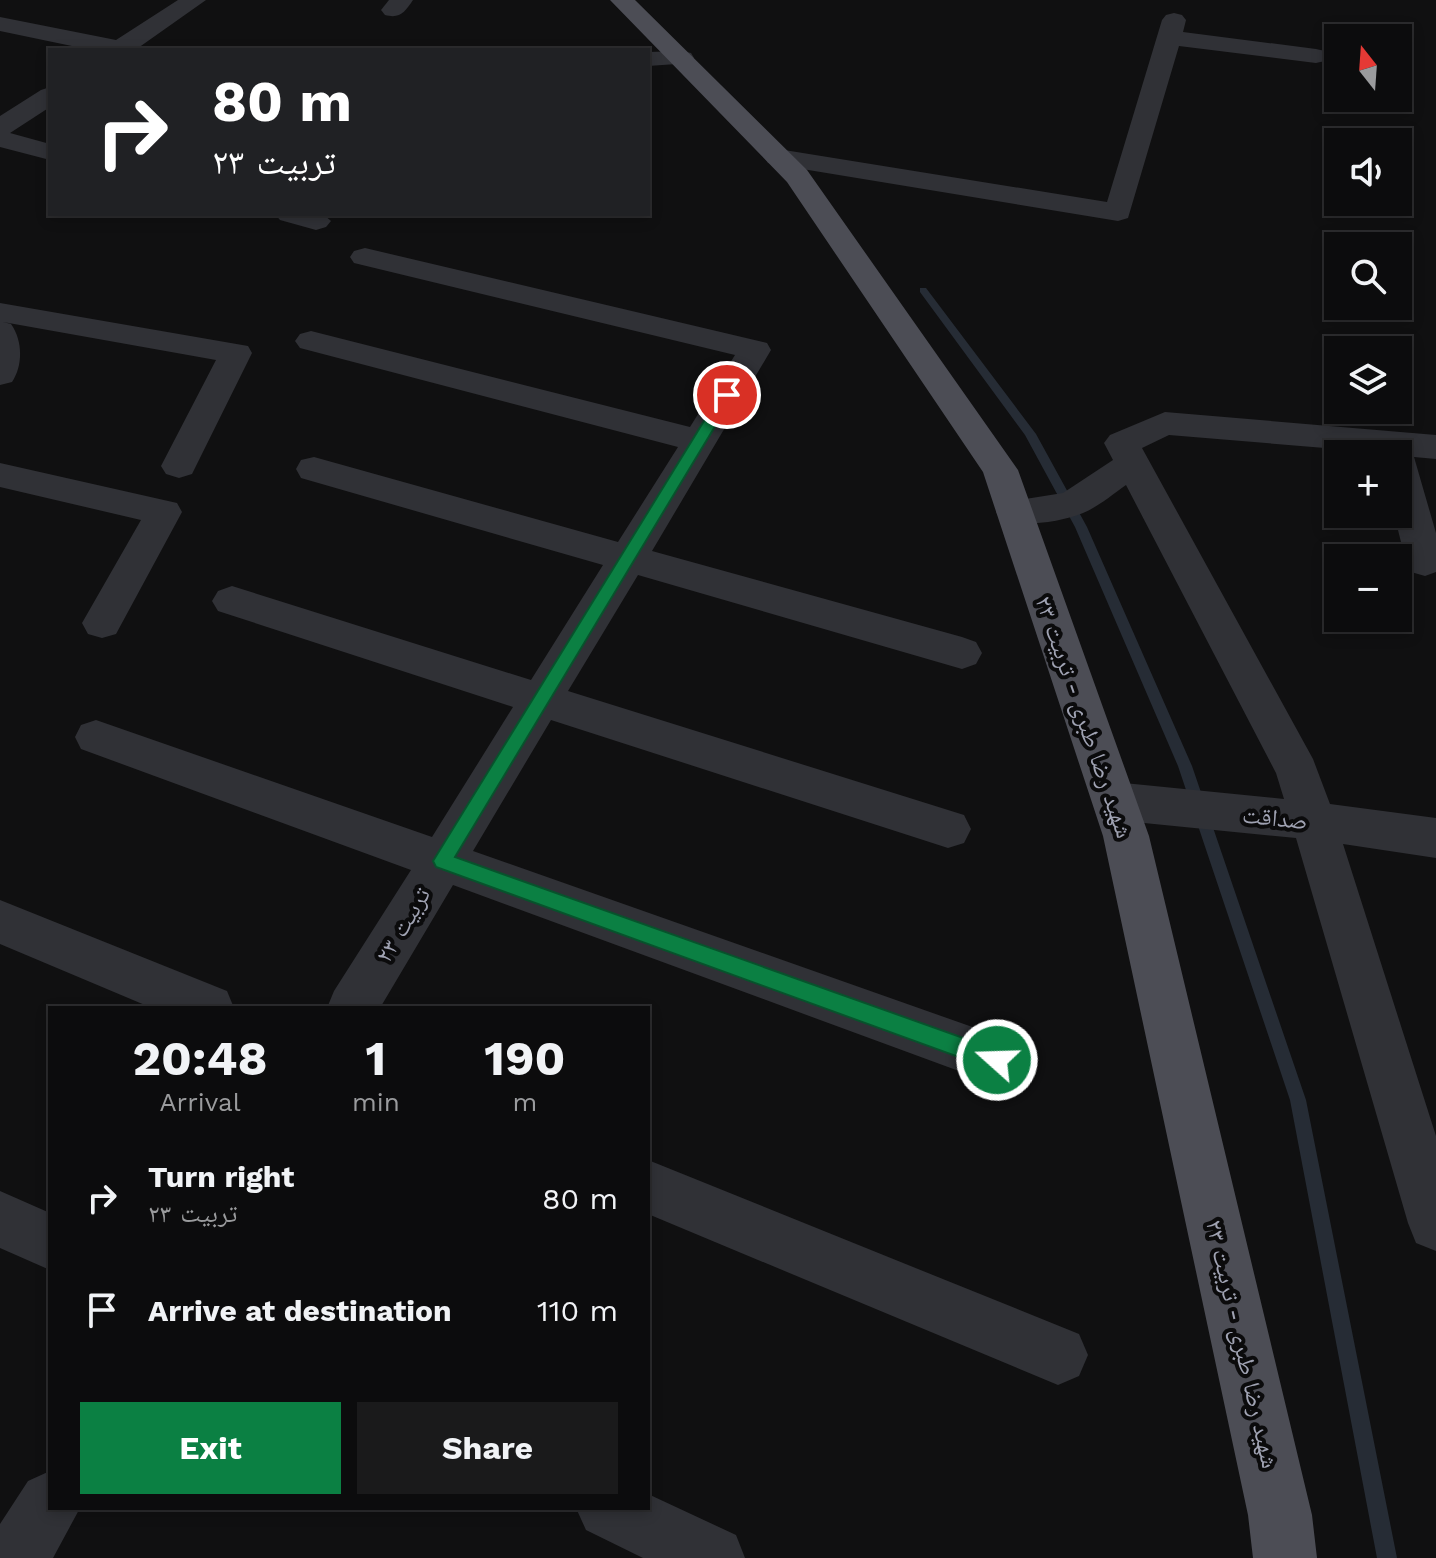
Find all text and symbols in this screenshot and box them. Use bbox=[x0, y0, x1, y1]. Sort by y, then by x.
north arrow bbox=[1324, 24, 1412, 112]
map controls bbox=[1324, 24, 1412, 632]
text: 80 m bbox=[212, 69, 352, 135]
icon: right bbox=[80, 80, 184, 184]
button: sound bbox=[1324, 128, 1412, 216]
text: تربیت ۲۳ bbox=[212, 141, 336, 183]
button: search bbox=[1324, 232, 1412, 320]
button: layers bbox=[1324, 336, 1412, 424]
pin bbox=[693, 361, 761, 429]
icon: arrive bbox=[705, 373, 749, 417]
button: + bbox=[1324, 440, 1412, 528]
button: − bbox=[1324, 544, 1412, 632]
street label: شهید رضا طبری - تربیت ۲۳ bbox=[1029, 592, 1139, 842]
street label: صداقت bbox=[1241, 801, 1309, 835]
street label: تربیت ۲۳ bbox=[370, 882, 436, 968]
position arrow bbox=[955, 1018, 1039, 1102]
text: 20:48 bbox=[132, 1030, 268, 1087]
text: 1 bbox=[366, 1030, 386, 1087]
text: 190 bbox=[484, 1030, 566, 1087]
text: Arrival bbox=[159, 1087, 241, 1117]
text: min bbox=[352, 1087, 400, 1117]
text: m bbox=[513, 1087, 537, 1117]
text: Turn right bbox=[148, 1159, 294, 1194]
icon: right bbox=[80, 1176, 124, 1220]
text: 80 m bbox=[542, 1181, 618, 1216]
text: تربیت ۲۳ bbox=[148, 1198, 237, 1228]
street label: شهید رضا طبری - تربیت ۲۳ bbox=[1200, 1217, 1284, 1471]
icon: arrive bbox=[80, 1288, 124, 1332]
text: Arrive at destination bbox=[148, 1293, 452, 1328]
text: 110 m bbox=[537, 1293, 618, 1328]
button: Exit bbox=[80, 1402, 341, 1494]
button: Share bbox=[357, 1402, 618, 1494]

